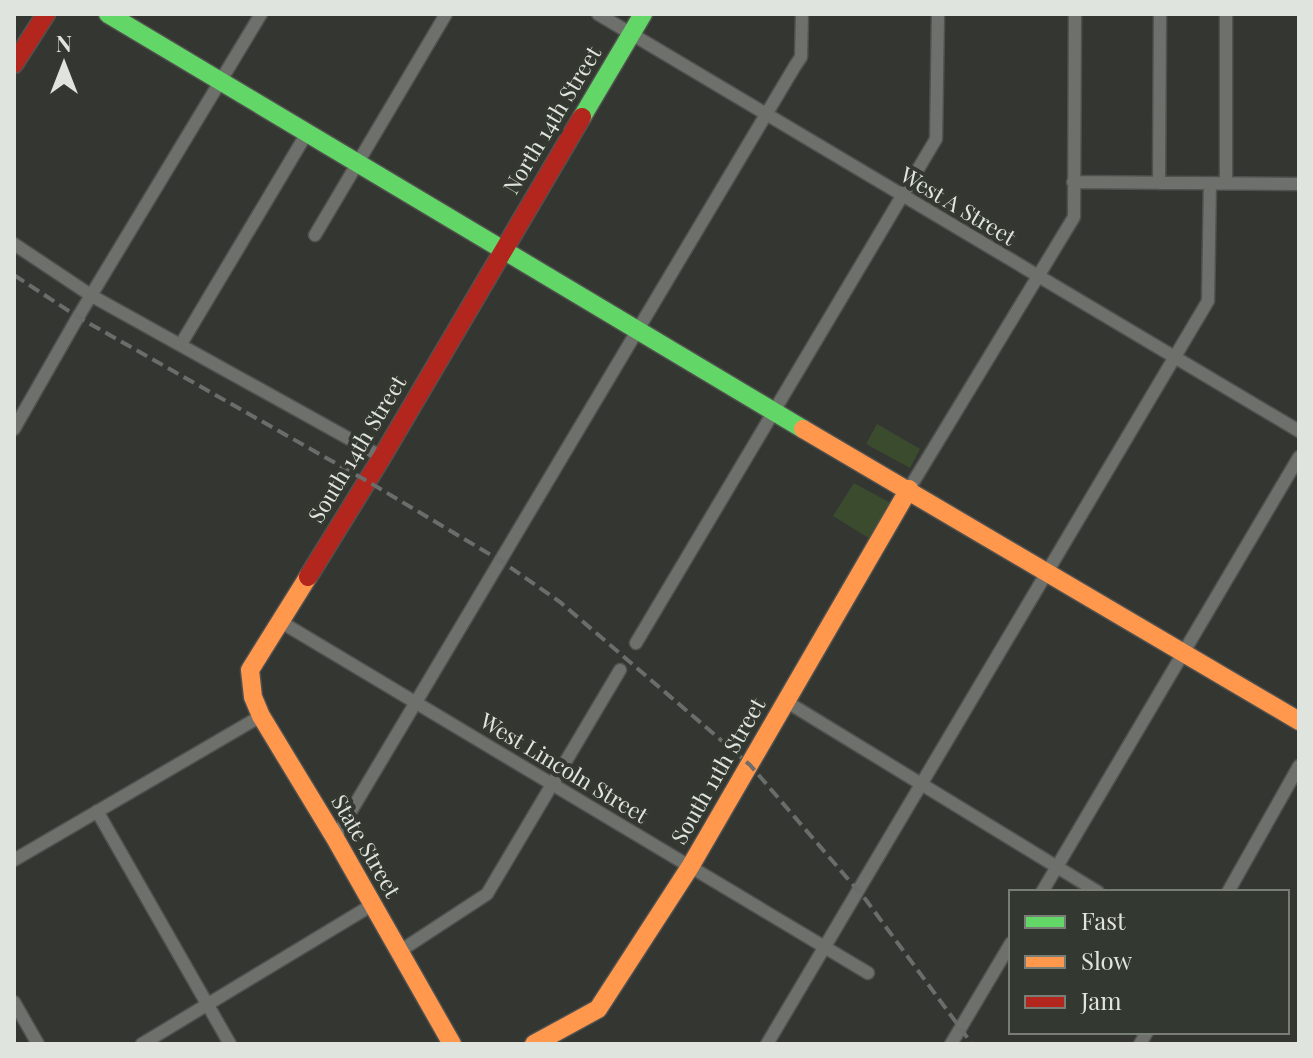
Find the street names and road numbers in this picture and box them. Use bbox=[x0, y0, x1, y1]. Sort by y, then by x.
street label: North 14th Street bbox=[495, 39, 608, 199]
street label: West A Street bbox=[894, 158, 1023, 252]
street label: South 14th Street bbox=[300, 368, 413, 528]
street label: South 11th Street bbox=[663, 691, 772, 849]
street label: West Lincoln Street bbox=[474, 705, 655, 830]
street label: State Street bbox=[325, 789, 409, 903]

